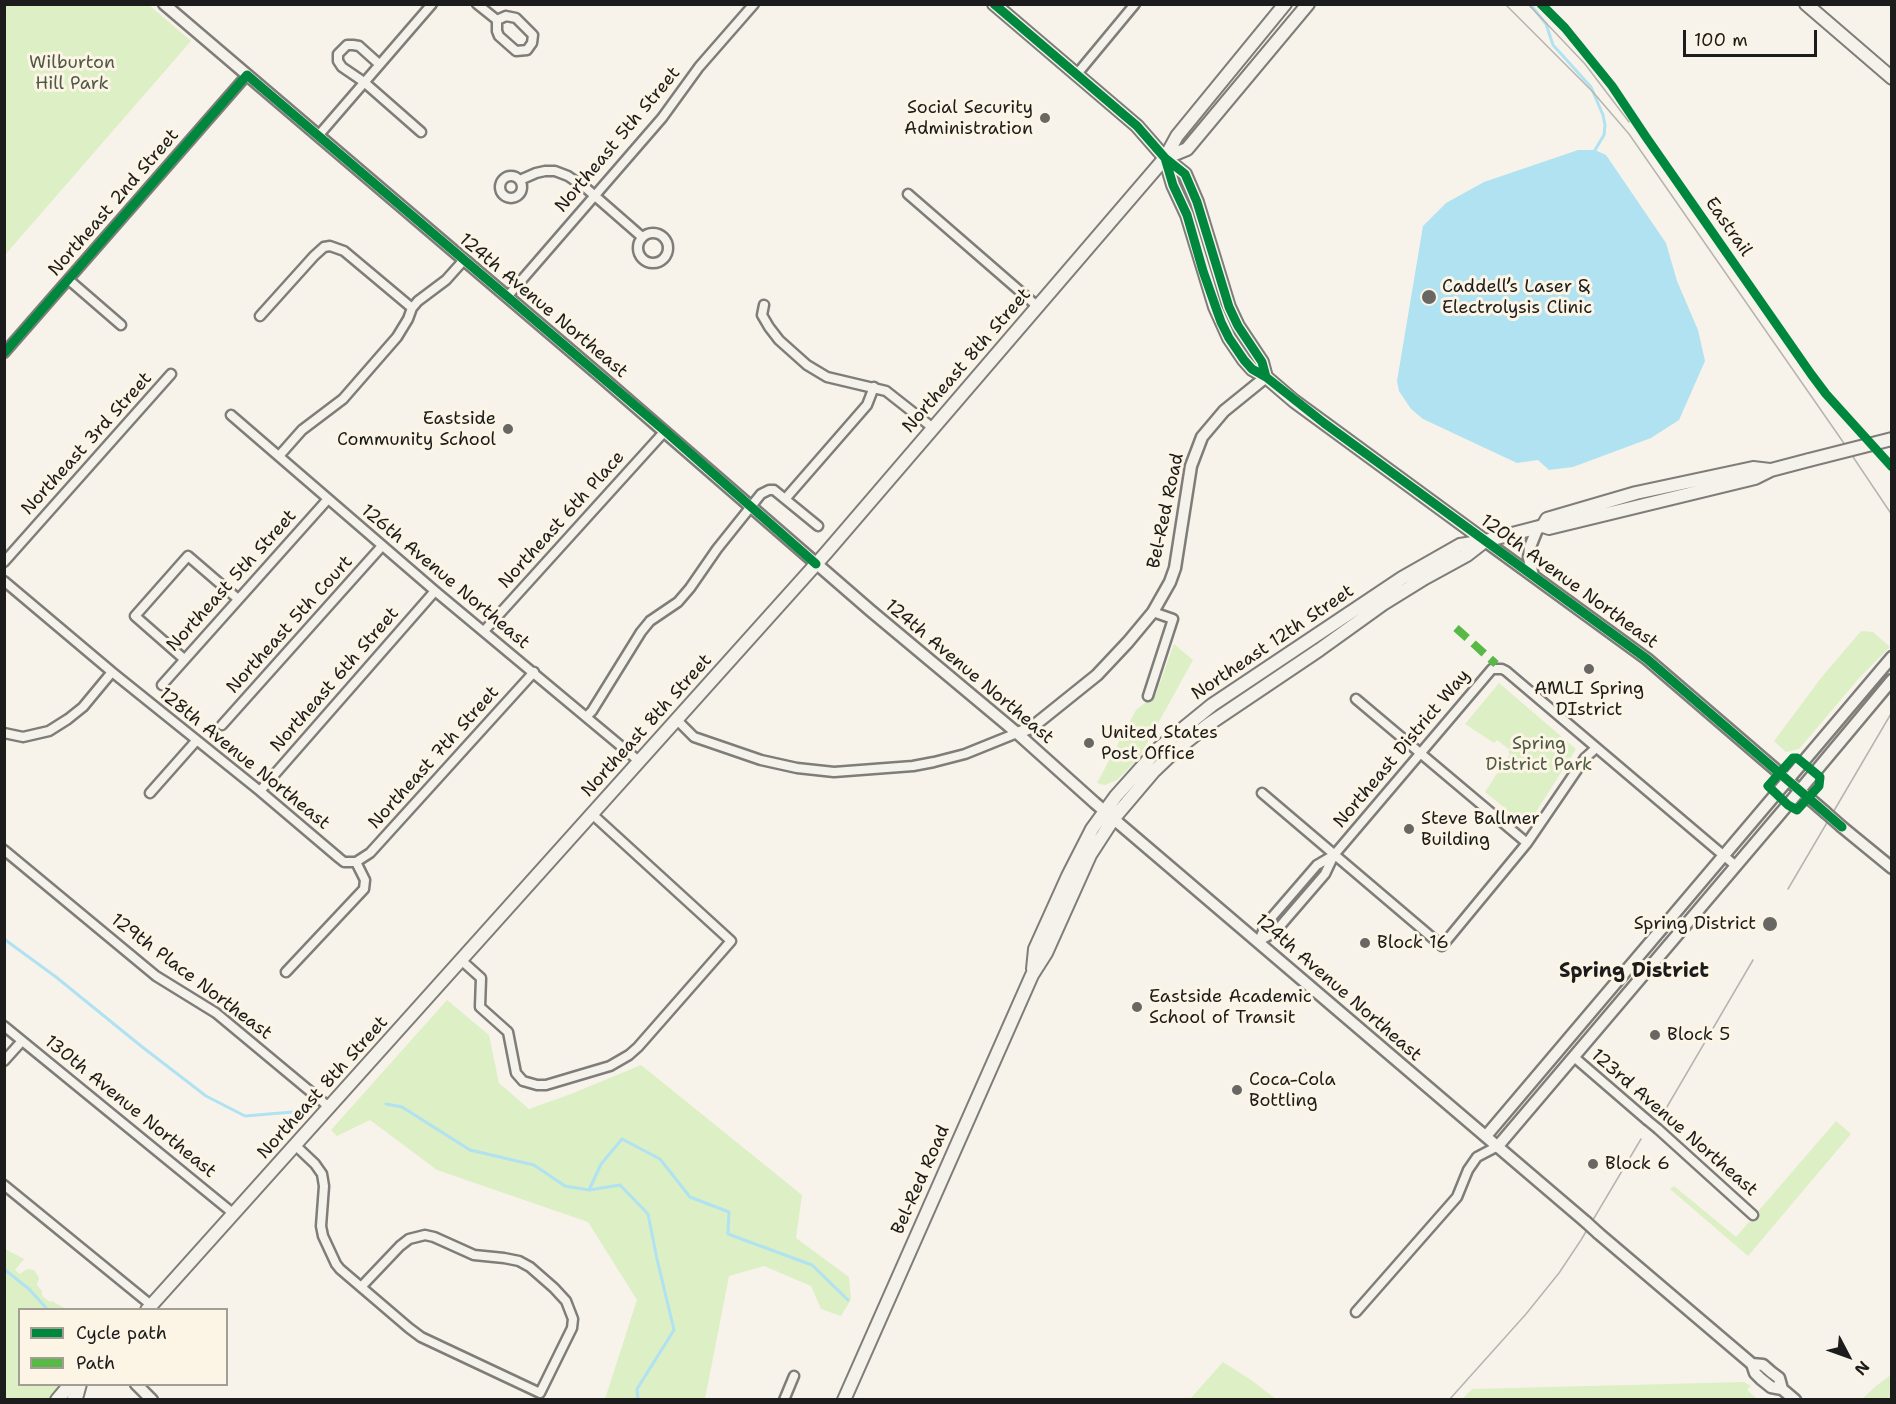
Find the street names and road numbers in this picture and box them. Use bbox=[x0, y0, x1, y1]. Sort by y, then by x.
street label: Northeast 5th Street bbox=[551, 63, 685, 217]
street label: Northeast 2nd Street bbox=[44, 125, 184, 281]
street label: Eastrail bbox=[1700, 193, 1756, 261]
street label: 124th Avenue Northeast bbox=[454, 229, 632, 383]
street label: Northeast 8th Street bbox=[898, 284, 1036, 438]
street label: Northeast 3rd Street bbox=[17, 368, 157, 520]
street label: Northeast 6th Place bbox=[495, 447, 629, 593]
street label: Bel-Red Road bbox=[1143, 451, 1189, 571]
street label: 126th Avenue Northeast bbox=[356, 500, 534, 654]
street label: Northeast 5th Street bbox=[163, 506, 301, 656]
street label: 120th Avenue Northeast bbox=[1476, 510, 1662, 654]
street label: Northeast 5th Court bbox=[222, 552, 358, 698]
street label: Northeast 12th Street bbox=[1188, 581, 1358, 705]
street label: 124th Avenue Northeast bbox=[880, 595, 1058, 749]
street label: Northeast 6th Street bbox=[266, 603, 404, 757]
street label: Northeast 8th Street bbox=[577, 650, 717, 802]
street label: Northeast District Way bbox=[1329, 665, 1475, 833]
street label: Northeast 7th Street bbox=[364, 682, 504, 834]
street label: 128th Avenue Northeast bbox=[154, 683, 334, 835]
street label: 129th Place Northeast bbox=[106, 909, 276, 1045]
street label: 124th Avenue Northeast bbox=[1250, 910, 1426, 1066]
street label: Northeast 8th Street bbox=[253, 1012, 393, 1164]
street label: 130th Avenue Northeast bbox=[40, 1031, 220, 1183]
street label: 123rd Avenue Northeast bbox=[1586, 1045, 1762, 1201]
street label: Bel-Red Road bbox=[887, 1122, 955, 1238]

